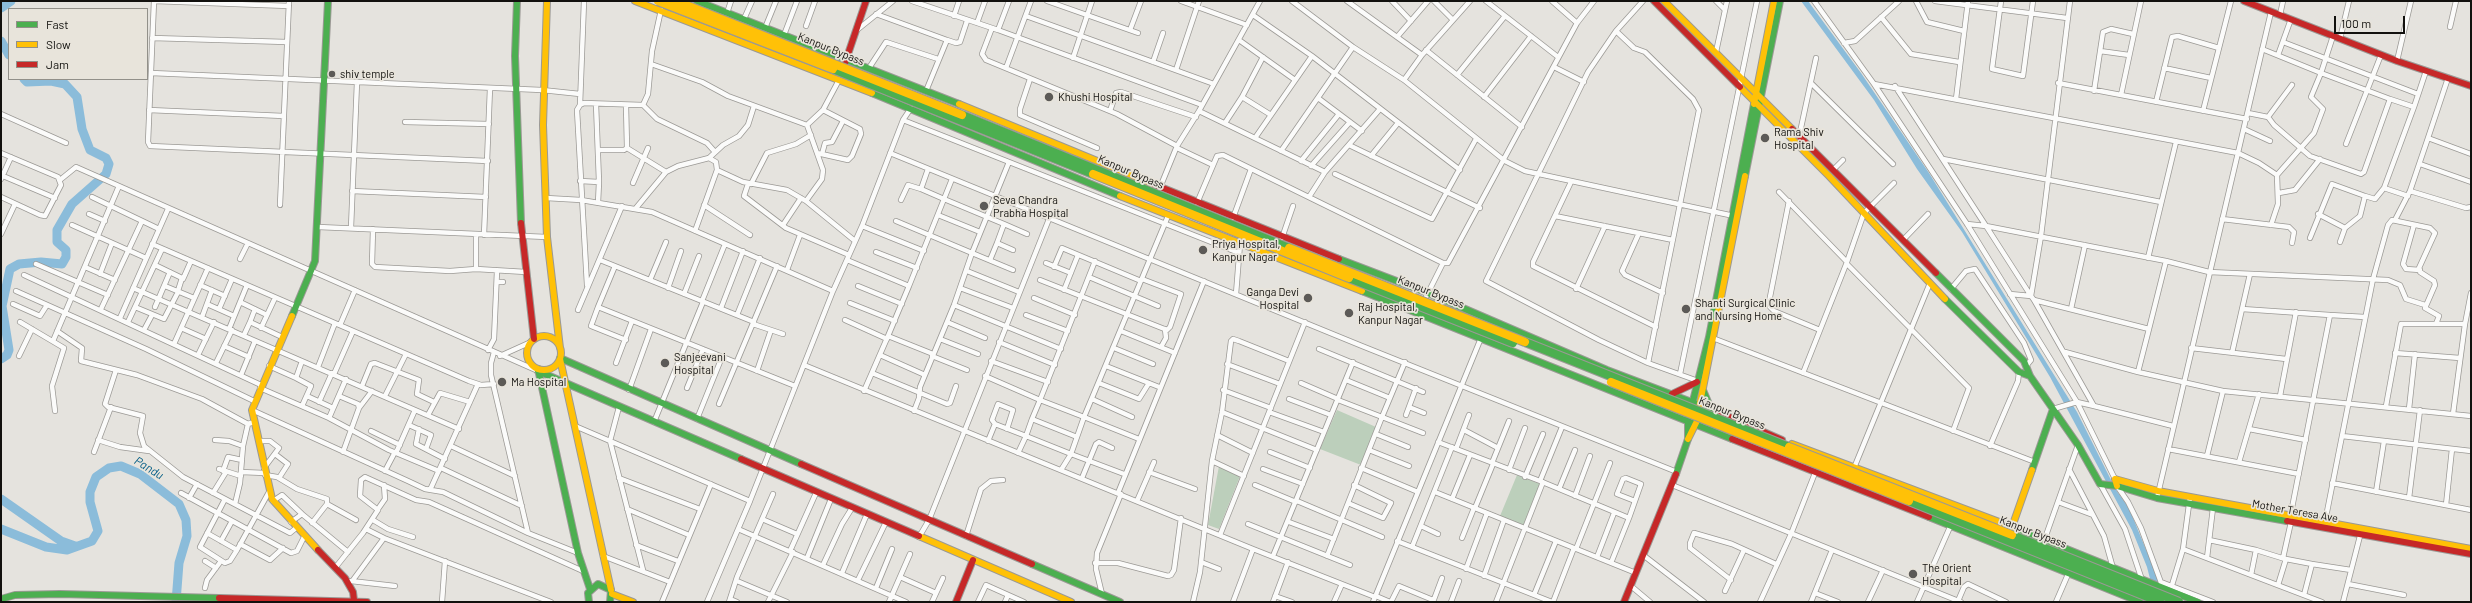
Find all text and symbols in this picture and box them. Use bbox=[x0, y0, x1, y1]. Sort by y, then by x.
legend bbox=[8, 8, 148, 80]
scale bar bbox=[2336, 8, 2407, 34]
text: 100 m bbox=[2341, 16, 2371, 30]
text: Fast bbox=[46, 17, 69, 31]
street label: Kanpur Bypass bbox=[796, 30, 866, 68]
text: Slow bbox=[46, 37, 71, 51]
text: Jam bbox=[46, 57, 69, 71]
place label: shiv temple bbox=[340, 67, 395, 81]
marker: shiv temple bbox=[327, 69, 337, 79]
place label: Khushi Hospital bbox=[1058, 90, 1132, 104]
marker: Khushi Hospital bbox=[1043, 91, 1055, 103]
place label: Rama Shiv Hospital bbox=[1774, 125, 1824, 151]
marker: Rama Shiv Hospital bbox=[1759, 132, 1771, 144]
street label: Kanpur Bypass bbox=[1096, 152, 1166, 192]
place label: Seva Chandra Prabha Hospital bbox=[993, 193, 1068, 219]
marker: Seva Chandra Prabha Hospital bbox=[978, 200, 990, 212]
place label: Priya Hospital, Kanpur Nagar bbox=[1212, 237, 1281, 263]
marker: Priya Hospital, Kanpur Nagar bbox=[1197, 244, 1209, 256]
street label: Kanpur Bypass bbox=[1396, 273, 1466, 311]
place label: Ganga Devi Hospital bbox=[1247, 285, 1299, 311]
marker: Ganga Devi Hospital bbox=[1302, 292, 1314, 304]
place label: Shanti Surgical Clinic and Nursing Home bbox=[1695, 296, 1795, 322]
place label: Raj Hospital, Kanpur Nagar bbox=[1358, 300, 1423, 326]
marker: Shanti Surgical Clinic and Nursing Home bbox=[1680, 303, 1692, 315]
marker: Raj Hospital, Kanpur Nagar bbox=[1343, 307, 1355, 319]
place label: Sanjeevani Hospital bbox=[674, 350, 726, 376]
marker: Sanjeevani Hospital bbox=[659, 357, 671, 369]
place label: Ma Hospital bbox=[511, 375, 566, 389]
marker: Ma Hospital bbox=[496, 376, 508, 388]
street label: Kanpur Bypass bbox=[1697, 394, 1767, 432]
water label: Pandu bbox=[132, 453, 166, 483]
street label: Mother Teresa Ave bbox=[2251, 497, 2339, 525]
street label: Kanpur Bypass bbox=[1998, 513, 2068, 551]
place label: The Orient Hospital bbox=[1922, 561, 1972, 587]
marker: The Orient Hospital bbox=[1907, 568, 1919, 580]

